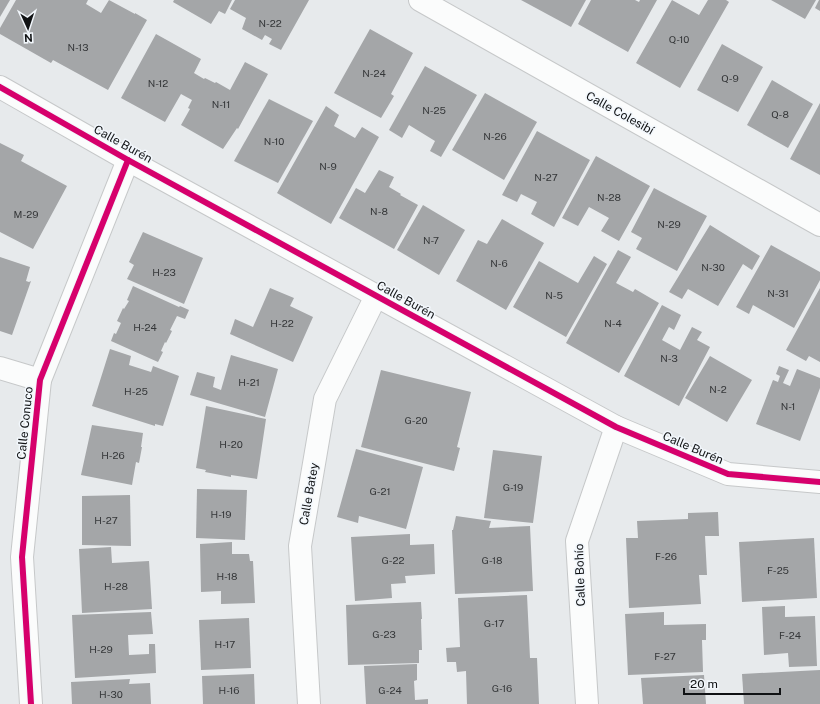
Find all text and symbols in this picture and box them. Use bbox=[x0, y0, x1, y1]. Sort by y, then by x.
north arrow bbox=[8, 8, 48, 48]
house number: N-22 bbox=[258, 17, 282, 29]
text: N bbox=[24, 32, 33, 44]
house number: Q-10 bbox=[669, 33, 689, 45]
house number: N-13 bbox=[68, 41, 88, 53]
house number: N-24 bbox=[362, 67, 386, 79]
house number: Q-9 bbox=[721, 72, 739, 84]
house number: N-12 bbox=[148, 77, 168, 89]
street label: Calle Colesibí bbox=[584, 89, 657, 138]
house number: N-11 bbox=[212, 98, 230, 110]
house number: N-25 bbox=[422, 104, 446, 116]
house number: Q-8 bbox=[771, 108, 789, 120]
street label: Calle Burén bbox=[91, 122, 155, 166]
house number: N-26 bbox=[483, 130, 507, 142]
house number: N-10 bbox=[264, 135, 284, 147]
house number: N-9 bbox=[319, 160, 337, 172]
house number: N-27 bbox=[534, 171, 558, 183]
house number: N-28 bbox=[597, 191, 621, 203]
house number: N-8 bbox=[370, 205, 388, 217]
house number: M-29 bbox=[14, 208, 38, 220]
house number: N-29 bbox=[657, 218, 681, 230]
house number: N-7 bbox=[423, 234, 439, 246]
house number: N-6 bbox=[490, 257, 508, 269]
house number: N-30 bbox=[701, 261, 725, 273]
house number: H-23 bbox=[152, 266, 176, 278]
street label: Calle Burén bbox=[374, 278, 438, 322]
house number: N-31 bbox=[767, 287, 789, 299]
house number: N-5 bbox=[545, 289, 563, 301]
house number: H-22 bbox=[270, 317, 294, 329]
house number: N-4 bbox=[604, 317, 622, 329]
house number: H-24 bbox=[133, 321, 157, 333]
house number: N-3 bbox=[660, 352, 678, 364]
house number: H-21 bbox=[238, 376, 260, 388]
house number: N-2 bbox=[709, 383, 727, 395]
house number: H-25 bbox=[124, 385, 148, 397]
street label: Calle Conuco bbox=[14, 386, 36, 460]
house number: N-1 bbox=[781, 400, 795, 412]
house number: G-20 bbox=[404, 414, 428, 426]
street label: Calle Burén bbox=[661, 429, 726, 467]
house number: H-20 bbox=[219, 438, 243, 450]
house number: H-26 bbox=[101, 449, 125, 461]
street label: Calle Batey bbox=[297, 461, 321, 526]
house number: G-19 bbox=[503, 481, 523, 493]
house number: G-21 bbox=[369, 485, 391, 497]
house number: H-19 bbox=[211, 508, 232, 520]
house number: H-27 bbox=[94, 514, 118, 526]
street label: Calle Bohío bbox=[572, 543, 588, 607]
house number: F-26 bbox=[655, 550, 677, 562]
house number: G-22 bbox=[381, 554, 405, 566]
house number: G-18 bbox=[482, 554, 502, 566]
house number: F-25 bbox=[767, 564, 789, 576]
house number: H-18 bbox=[216, 570, 238, 582]
house number: H-28 bbox=[104, 580, 128, 592]
house number: G-17 bbox=[484, 617, 504, 629]
house number: G-23 bbox=[372, 628, 396, 640]
house number: F-24 bbox=[779, 629, 801, 641]
house number: H-17 bbox=[215, 638, 235, 650]
house number: H-29 bbox=[89, 643, 113, 655]
house number: F-27 bbox=[654, 650, 676, 662]
scale bar bbox=[684, 670, 780, 696]
text: 20 m bbox=[690, 677, 718, 691]
house number: G-16 bbox=[492, 682, 512, 694]
house number: H-16 bbox=[219, 684, 239, 696]
house number: G-24 bbox=[378, 684, 402, 696]
house number: H-30 bbox=[99, 688, 123, 700]

